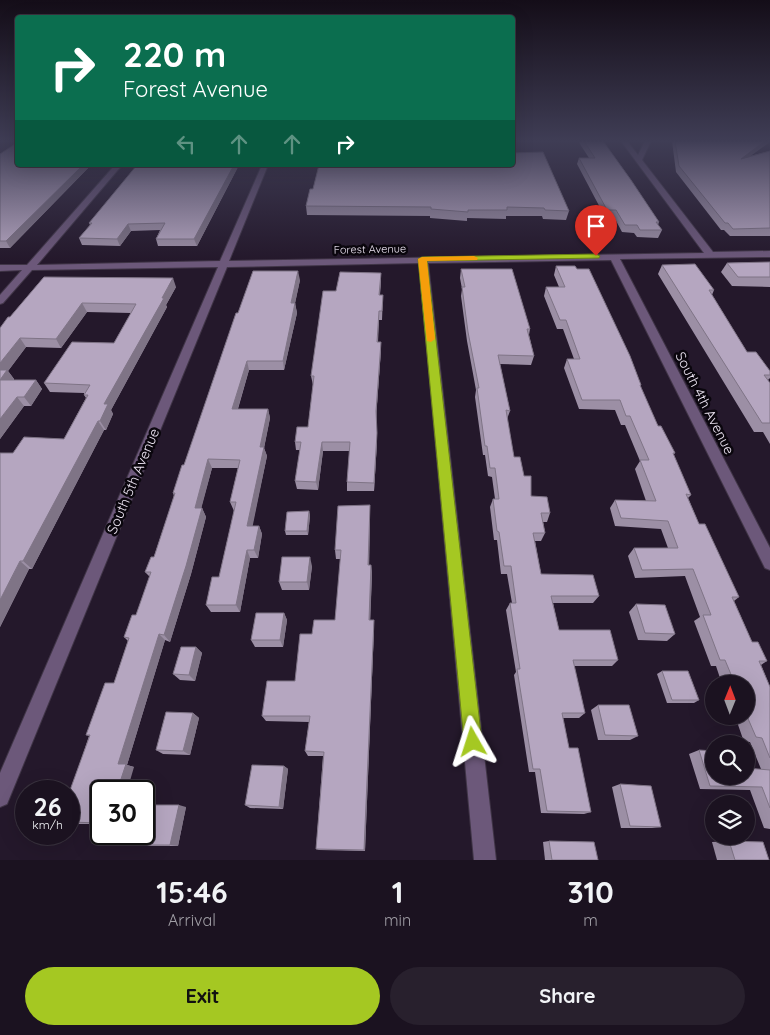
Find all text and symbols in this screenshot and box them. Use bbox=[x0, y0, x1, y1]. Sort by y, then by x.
text: 220 m bbox=[123, 32, 226, 76]
icon: right bbox=[40, 35, 105, 100]
text: Forest Avenue bbox=[123, 75, 268, 103]
icon: left bbox=[172, 130, 200, 158]
icon: ahead bbox=[225, 130, 253, 158]
icon: ahead bbox=[278, 130, 306, 158]
icon: right bbox=[331, 130, 359, 158]
pin bbox=[575, 205, 617, 256]
icon: arrive bbox=[582, 212, 610, 240]
street label: Forest Avenue bbox=[334, 241, 406, 257]
street label: South 4th Avenue bbox=[671, 349, 739, 457]
street label: South 5th Avenue bbox=[103, 425, 163, 536]
north arrow bbox=[705, 675, 755, 725]
map controls bbox=[705, 675, 755, 845]
position arrow bbox=[446, 715, 498, 767]
button: search bbox=[705, 735, 755, 785]
speed limit sign: 30 bbox=[90, 780, 155, 845]
text: 26 bbox=[33, 791, 62, 822]
button: layers bbox=[705, 795, 755, 845]
text: km/h bbox=[32, 817, 63, 832]
text: 15:46 bbox=[156, 873, 228, 911]
text: 1 bbox=[392, 873, 403, 911]
text: 310 bbox=[567, 873, 614, 911]
text: Arrival bbox=[168, 910, 216, 930]
text: min bbox=[384, 910, 411, 930]
text: m bbox=[583, 910, 598, 930]
button: Exit bbox=[25, 967, 380, 1025]
button: Share bbox=[390, 967, 745, 1025]

